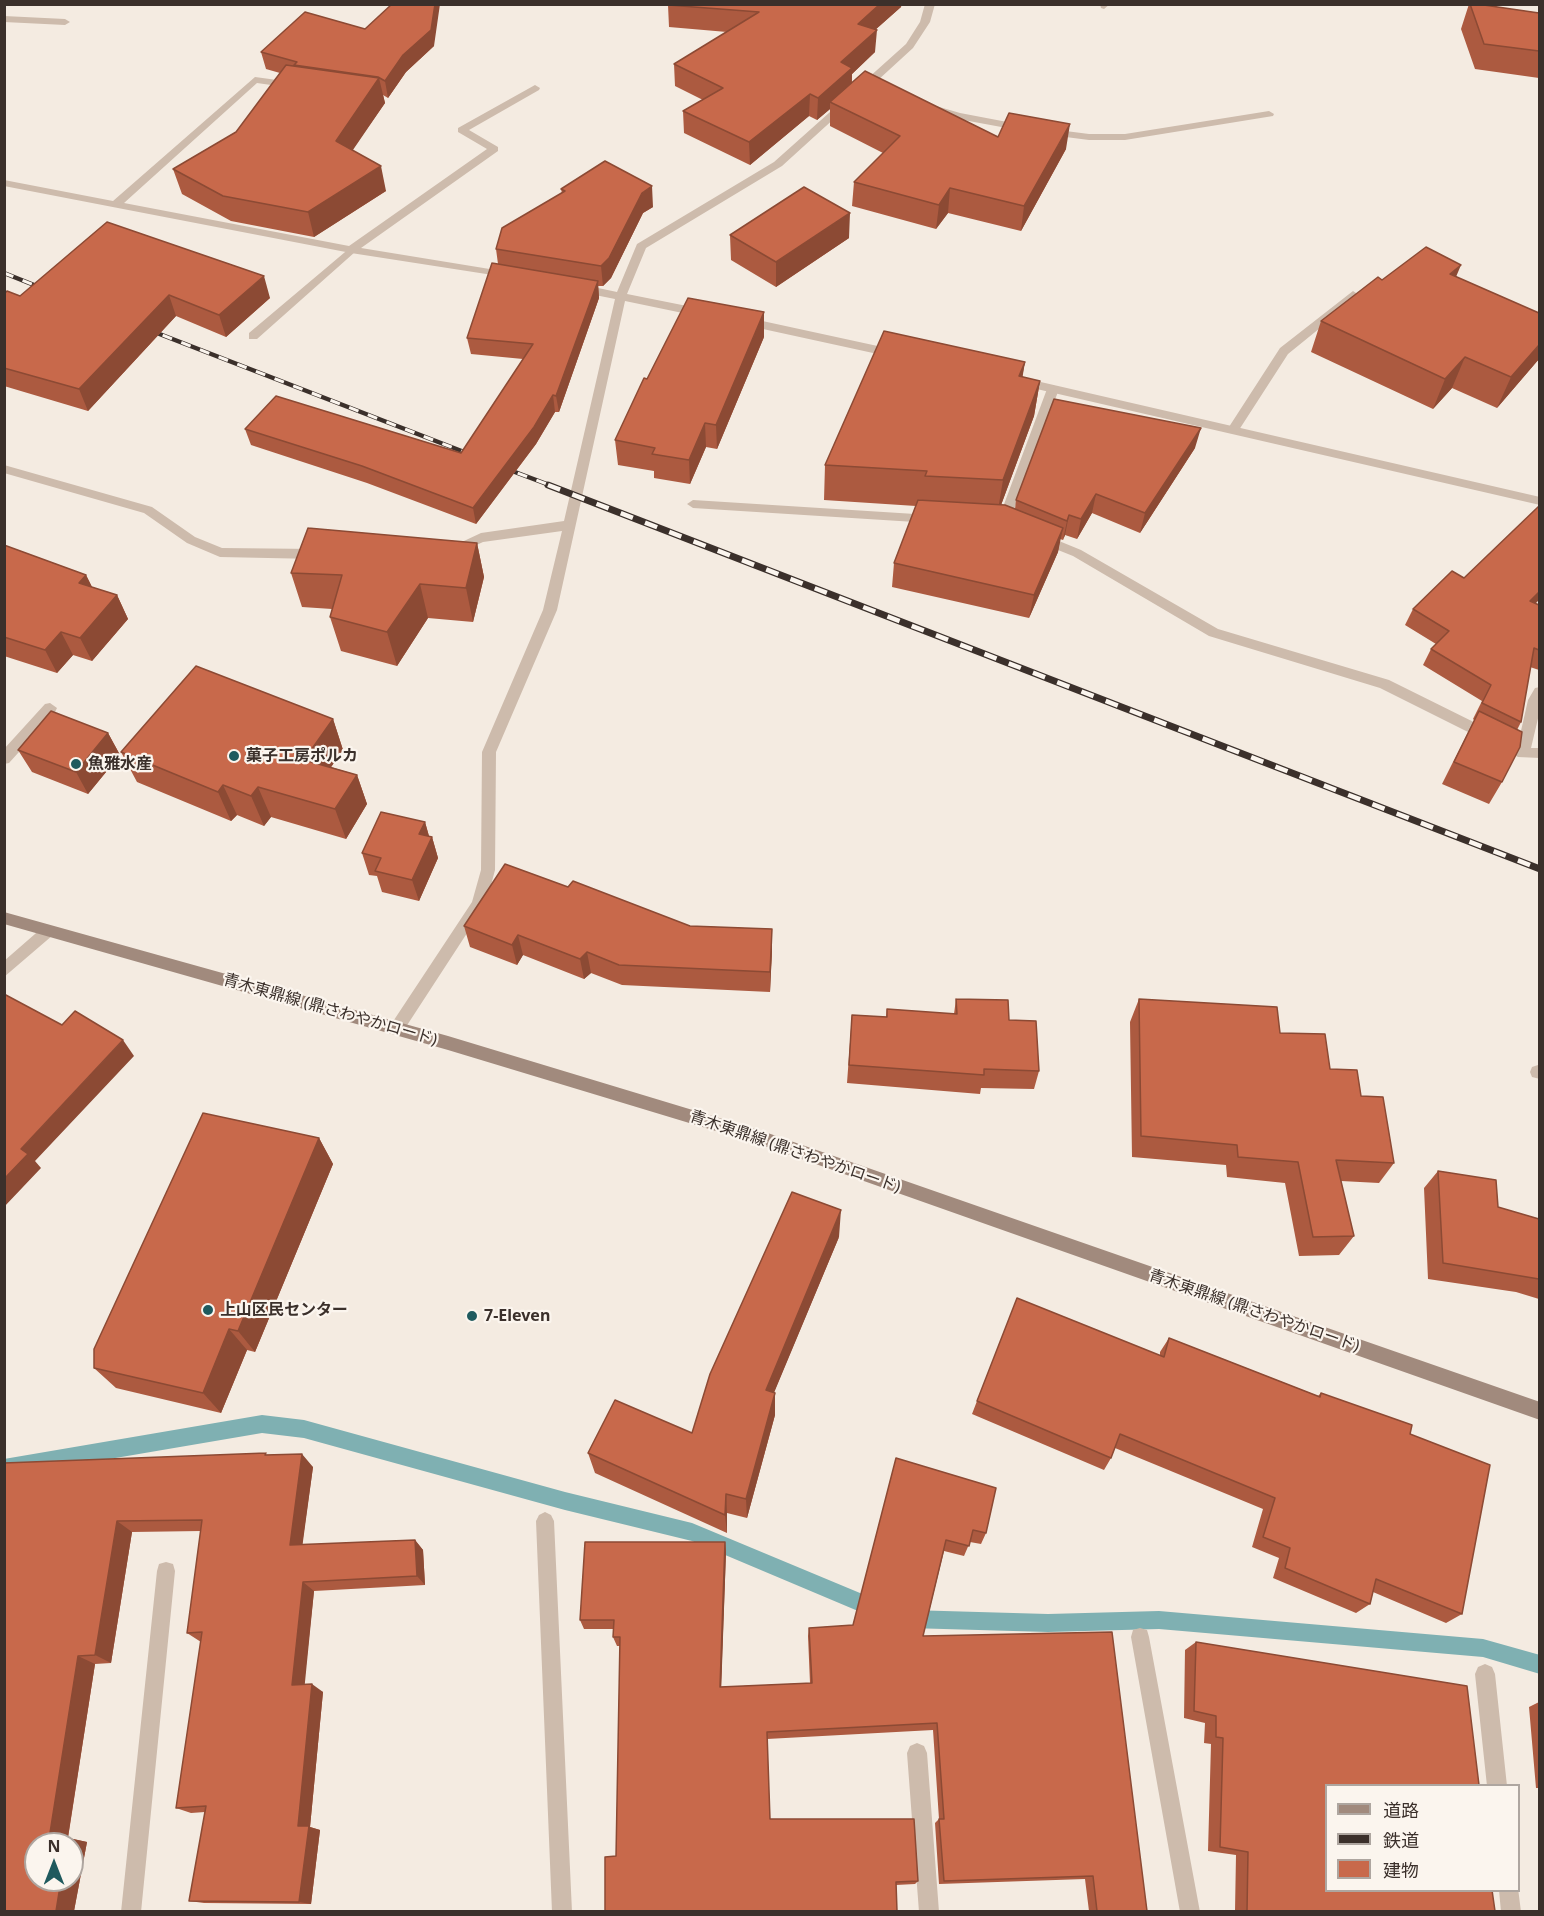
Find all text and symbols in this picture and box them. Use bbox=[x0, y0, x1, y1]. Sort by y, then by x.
place label: 菓子工房ポルカ bbox=[246, 746, 358, 766]
marker: 菓子工房ポルカ bbox=[227, 749, 241, 763]
place label: 魚雅水産 bbox=[88, 754, 152, 774]
marker: 魚雅水産 bbox=[69, 757, 83, 771]
street label: 青木東鼎線 (鼎さわやかロード) bbox=[221, 970, 439, 1050]
street label: 青木東鼎線 (鼎さわやかロード) bbox=[687, 1107, 903, 1197]
street label: 青木東鼎線 (鼎さわやかロード) bbox=[1146, 1266, 1362, 1356]
place label: 上山区民センター bbox=[220, 1300, 348, 1320]
marker: 上山区民センター bbox=[201, 1303, 215, 1317]
place label: 7-Eleven bbox=[484, 1306, 550, 1326]
marker: 7-Eleven bbox=[465, 1309, 479, 1323]
legend bbox=[1325, 1784, 1520, 1892]
text: 道路 bbox=[1383, 1798, 1419, 1822]
text: 鉄道 bbox=[1383, 1828, 1419, 1852]
north arrow bbox=[24, 1832, 84, 1892]
text: N bbox=[47, 1835, 61, 1857]
text: 建物 bbox=[1383, 1858, 1419, 1882]

